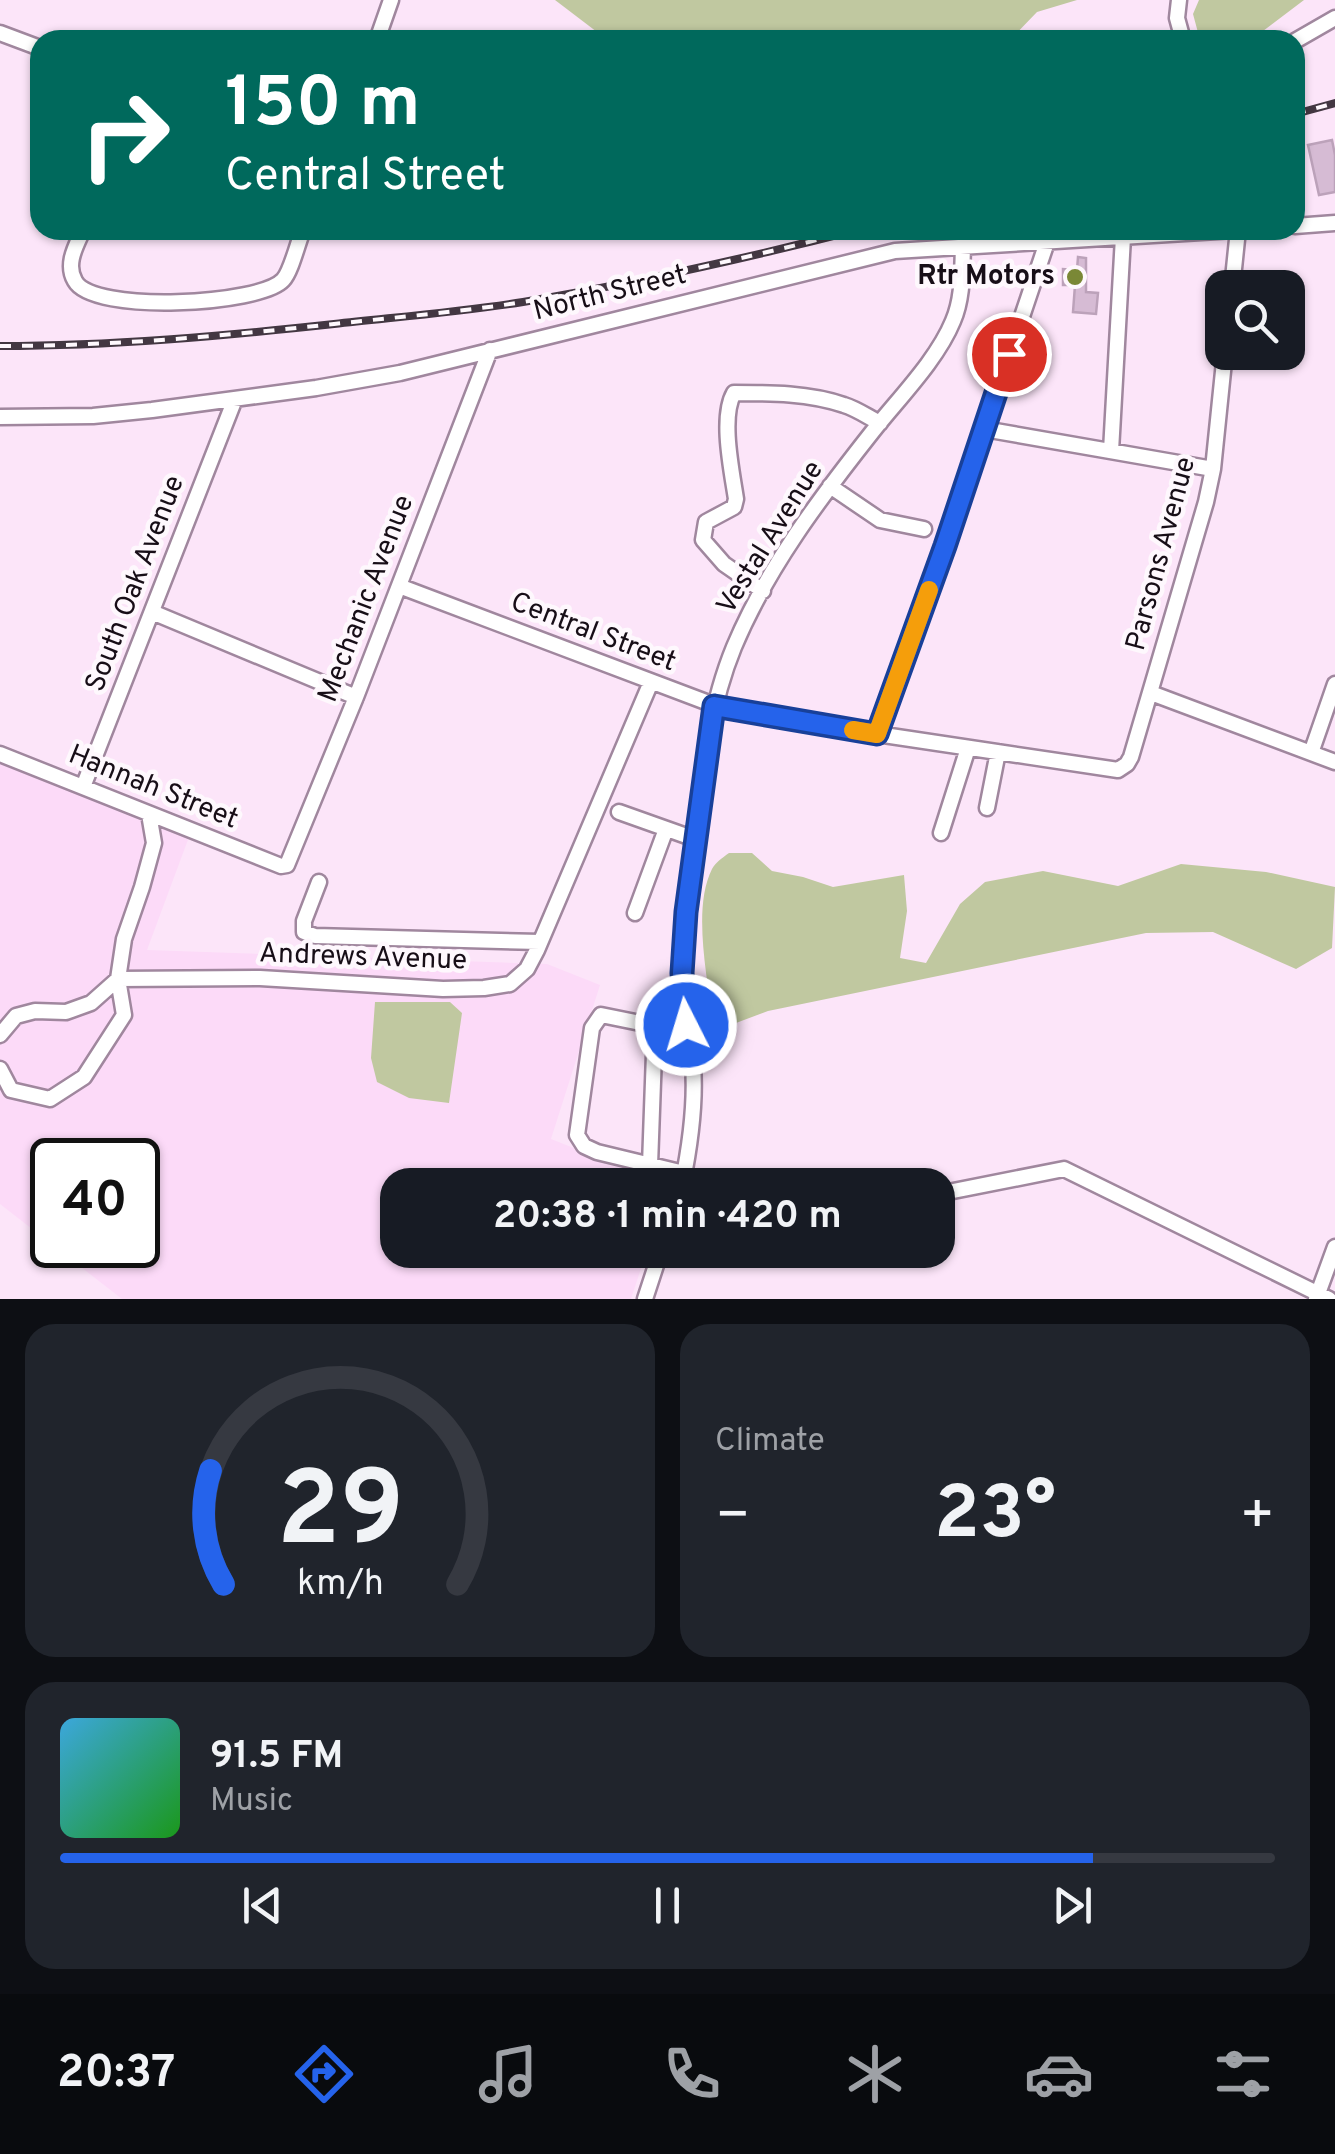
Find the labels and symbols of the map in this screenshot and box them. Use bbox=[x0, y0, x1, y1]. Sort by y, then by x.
street label: North Street bbox=[530, 258, 690, 330]
place label: Rtr Motors bbox=[917, 259, 1055, 295]
marker: Rtr Motors bbox=[1064, 266, 1086, 288]
pin bbox=[967, 312, 1052, 397]
street label: Parsons Avenue bbox=[1119, 453, 1205, 655]
street label: Vestal Avenue bbox=[709, 454, 833, 622]
street label: South Oak Avenue bbox=[78, 471, 194, 697]
street label: Mechanic Avenue bbox=[311, 490, 423, 708]
street label: Central Street bbox=[505, 585, 681, 681]
street label: Hannah Street bbox=[63, 738, 243, 838]
street label: Andrews Avenue bbox=[258, 936, 468, 980]
position arrow bbox=[634, 973, 738, 1077]
speed limit sign: 40 bbox=[30, 1138, 160, 1268]

